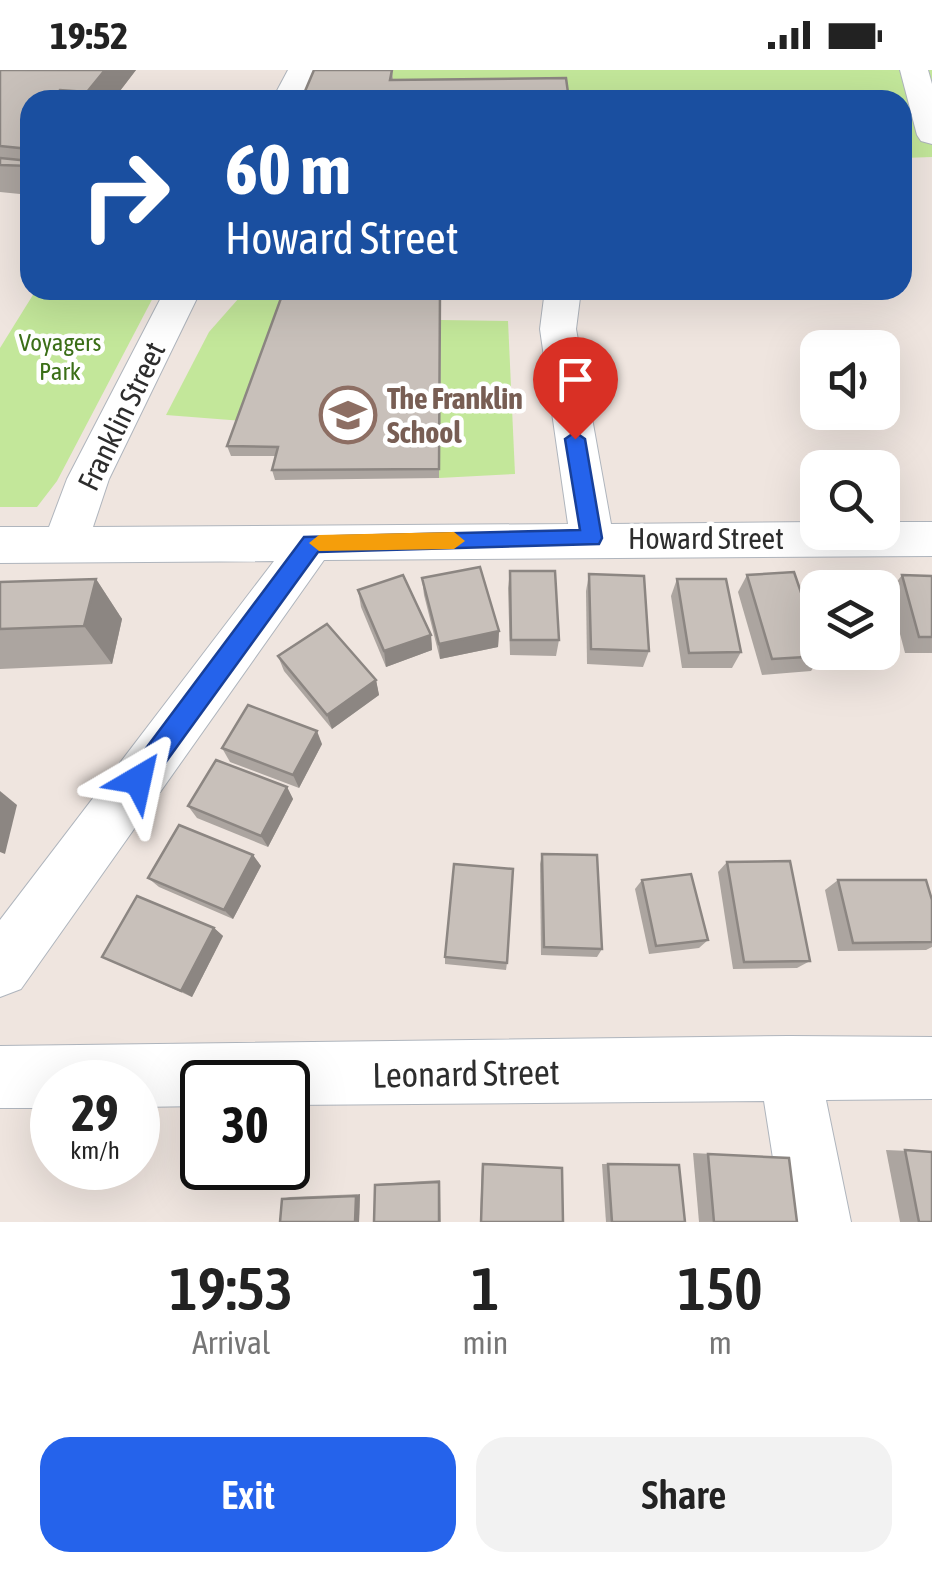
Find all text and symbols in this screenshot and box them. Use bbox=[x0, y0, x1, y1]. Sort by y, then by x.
text: 19:52 bbox=[50, 14, 128, 57]
text: 60 m bbox=[225, 129, 351, 209]
icon: right bbox=[60, 130, 190, 260]
text: Howard Street bbox=[225, 212, 459, 264]
park label: Voyagers Park bbox=[19, 328, 101, 385]
map controls bbox=[800, 330, 900, 670]
button: sound bbox=[800, 330, 900, 430]
street label: Franklin Street bbox=[70, 336, 172, 496]
pin bbox=[533, 337, 618, 440]
icon: arrive bbox=[548, 352, 603, 407]
place label: The Franklin School bbox=[387, 381, 523, 449]
school or university icon: The Franklin School bbox=[318, 385, 378, 445]
button: search bbox=[800, 450, 900, 550]
street label: Howard Street bbox=[628, 521, 784, 555]
button: layers bbox=[800, 570, 900, 670]
position arrow bbox=[86, 728, 190, 832]
street label: Leonard Street bbox=[372, 1051, 560, 1095]
speed limit sign: 30 bbox=[180, 1060, 310, 1190]
text: 29 bbox=[71, 1084, 118, 1142]
text: km/h bbox=[70, 1136, 120, 1164]
text: 19:53 bbox=[169, 1254, 293, 1323]
text: 1 bbox=[471, 1254, 500, 1323]
text: 150 bbox=[678, 1254, 762, 1323]
text: Arrival bbox=[192, 1324, 270, 1361]
text: min bbox=[462, 1324, 508, 1361]
text: m bbox=[709, 1324, 732, 1361]
button: Exit bbox=[40, 1437, 456, 1552]
button: Share bbox=[476, 1437, 892, 1552]

